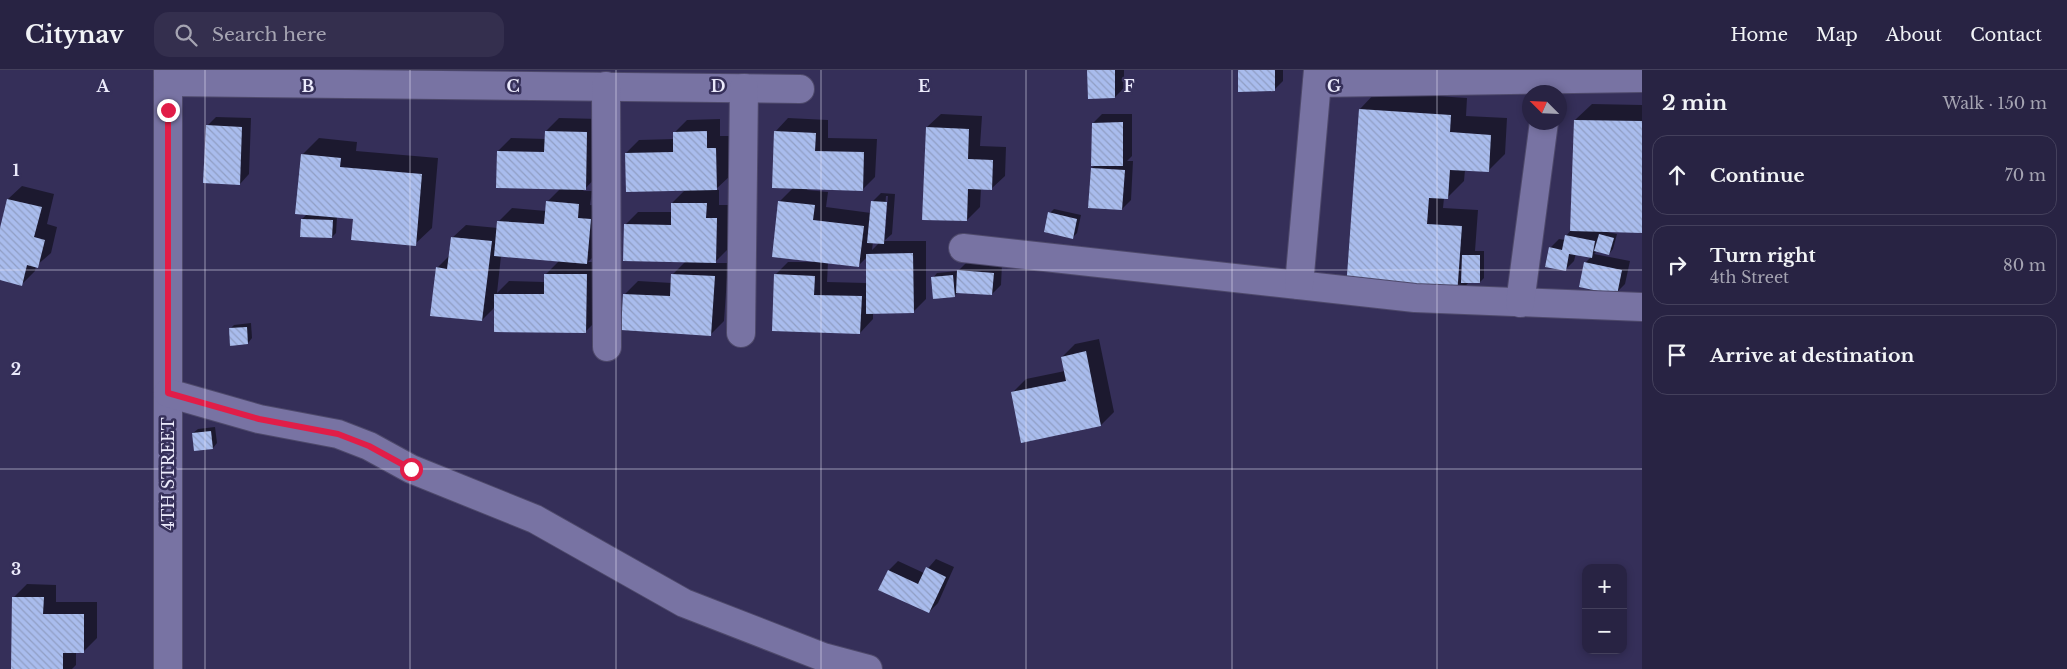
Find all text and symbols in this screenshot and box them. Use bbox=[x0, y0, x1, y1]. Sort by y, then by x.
search box bbox=[154, 12, 504, 57]
text: Citynav bbox=[25, 20, 124, 49]
icon: search bbox=[172, 21, 200, 49]
text: Search here bbox=[212, 23, 327, 46]
text: Home bbox=[1730, 24, 1788, 46]
text: Map bbox=[1816, 24, 1858, 46]
text: About bbox=[1886, 24, 1942, 46]
text: Contact bbox=[1970, 24, 2042, 46]
text: A bbox=[96, 76, 111, 96]
text: B bbox=[302, 76, 315, 96]
text: C bbox=[506, 76, 520, 96]
text: D bbox=[711, 76, 725, 96]
text: E bbox=[918, 76, 930, 96]
text: F bbox=[1123, 76, 1135, 96]
text: G bbox=[1327, 76, 1341, 96]
north arrow bbox=[1522, 85, 1567, 130]
text: 2 min bbox=[1662, 90, 1727, 116]
text: Walk · 150 m bbox=[1943, 93, 2047, 113]
route end bbox=[157, 99, 180, 122]
text: 1 bbox=[13, 160, 20, 180]
icon: ahead bbox=[1663, 161, 1691, 189]
text: Continue bbox=[1710, 164, 1805, 187]
text: 70 m bbox=[2005, 165, 2046, 185]
text: Turn right bbox=[1710, 244, 1816, 267]
icon: right bbox=[1663, 251, 1691, 279]
text: 80 m bbox=[2003, 255, 2046, 275]
text: 4th Street bbox=[1710, 267, 1789, 287]
icon: arrive bbox=[1663, 341, 1691, 369]
text: Arrive at destination bbox=[1710, 344, 1914, 367]
text: 2 bbox=[11, 359, 21, 379]
street label: 4TH STREET bbox=[158, 417, 178, 531]
route start bbox=[400, 458, 423, 481]
text: 3 bbox=[11, 559, 21, 579]
map controls bbox=[1582, 564, 1627, 654]
button: + bbox=[1582, 564, 1627, 609]
button: − bbox=[1582, 609, 1627, 654]

